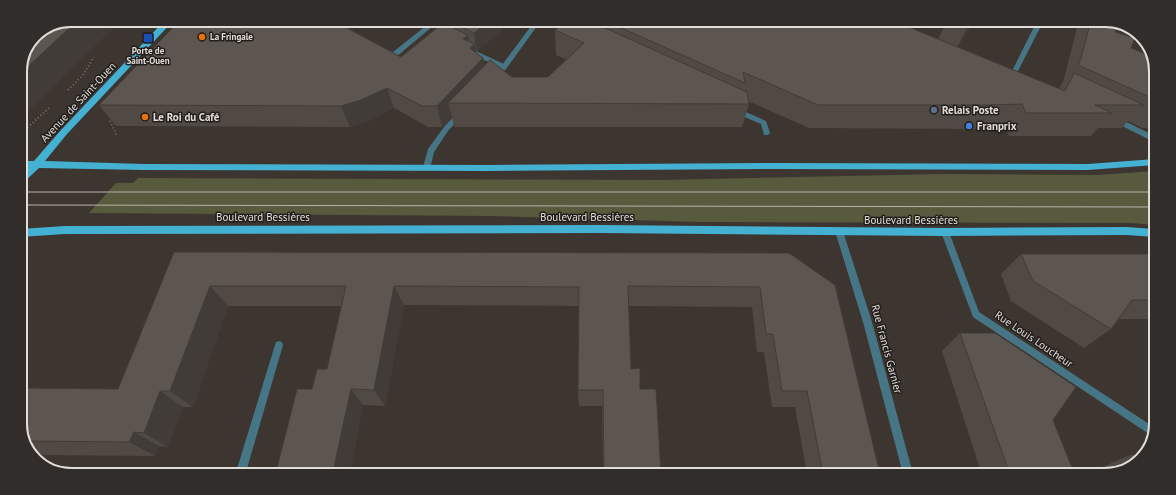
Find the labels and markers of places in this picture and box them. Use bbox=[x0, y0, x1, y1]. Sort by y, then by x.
place label: La Fringale bbox=[210, 31, 253, 42]
marker: Porte de Saint-Ouen bbox=[142, 32, 154, 44]
marker: La Fringale bbox=[197, 32, 207, 42]
place label: Porte de Saint-Ouen bbox=[126, 45, 170, 66]
place label: Relais Poste bbox=[942, 103, 999, 117]
marker: Relais Poste bbox=[929, 105, 939, 115]
place label: Le Roi du Café bbox=[153, 110, 220, 124]
marker: Le Roi du Café bbox=[140, 112, 150, 122]
place label: Franprix bbox=[977, 119, 1017, 133]
marker: Franprix bbox=[964, 121, 974, 131]

